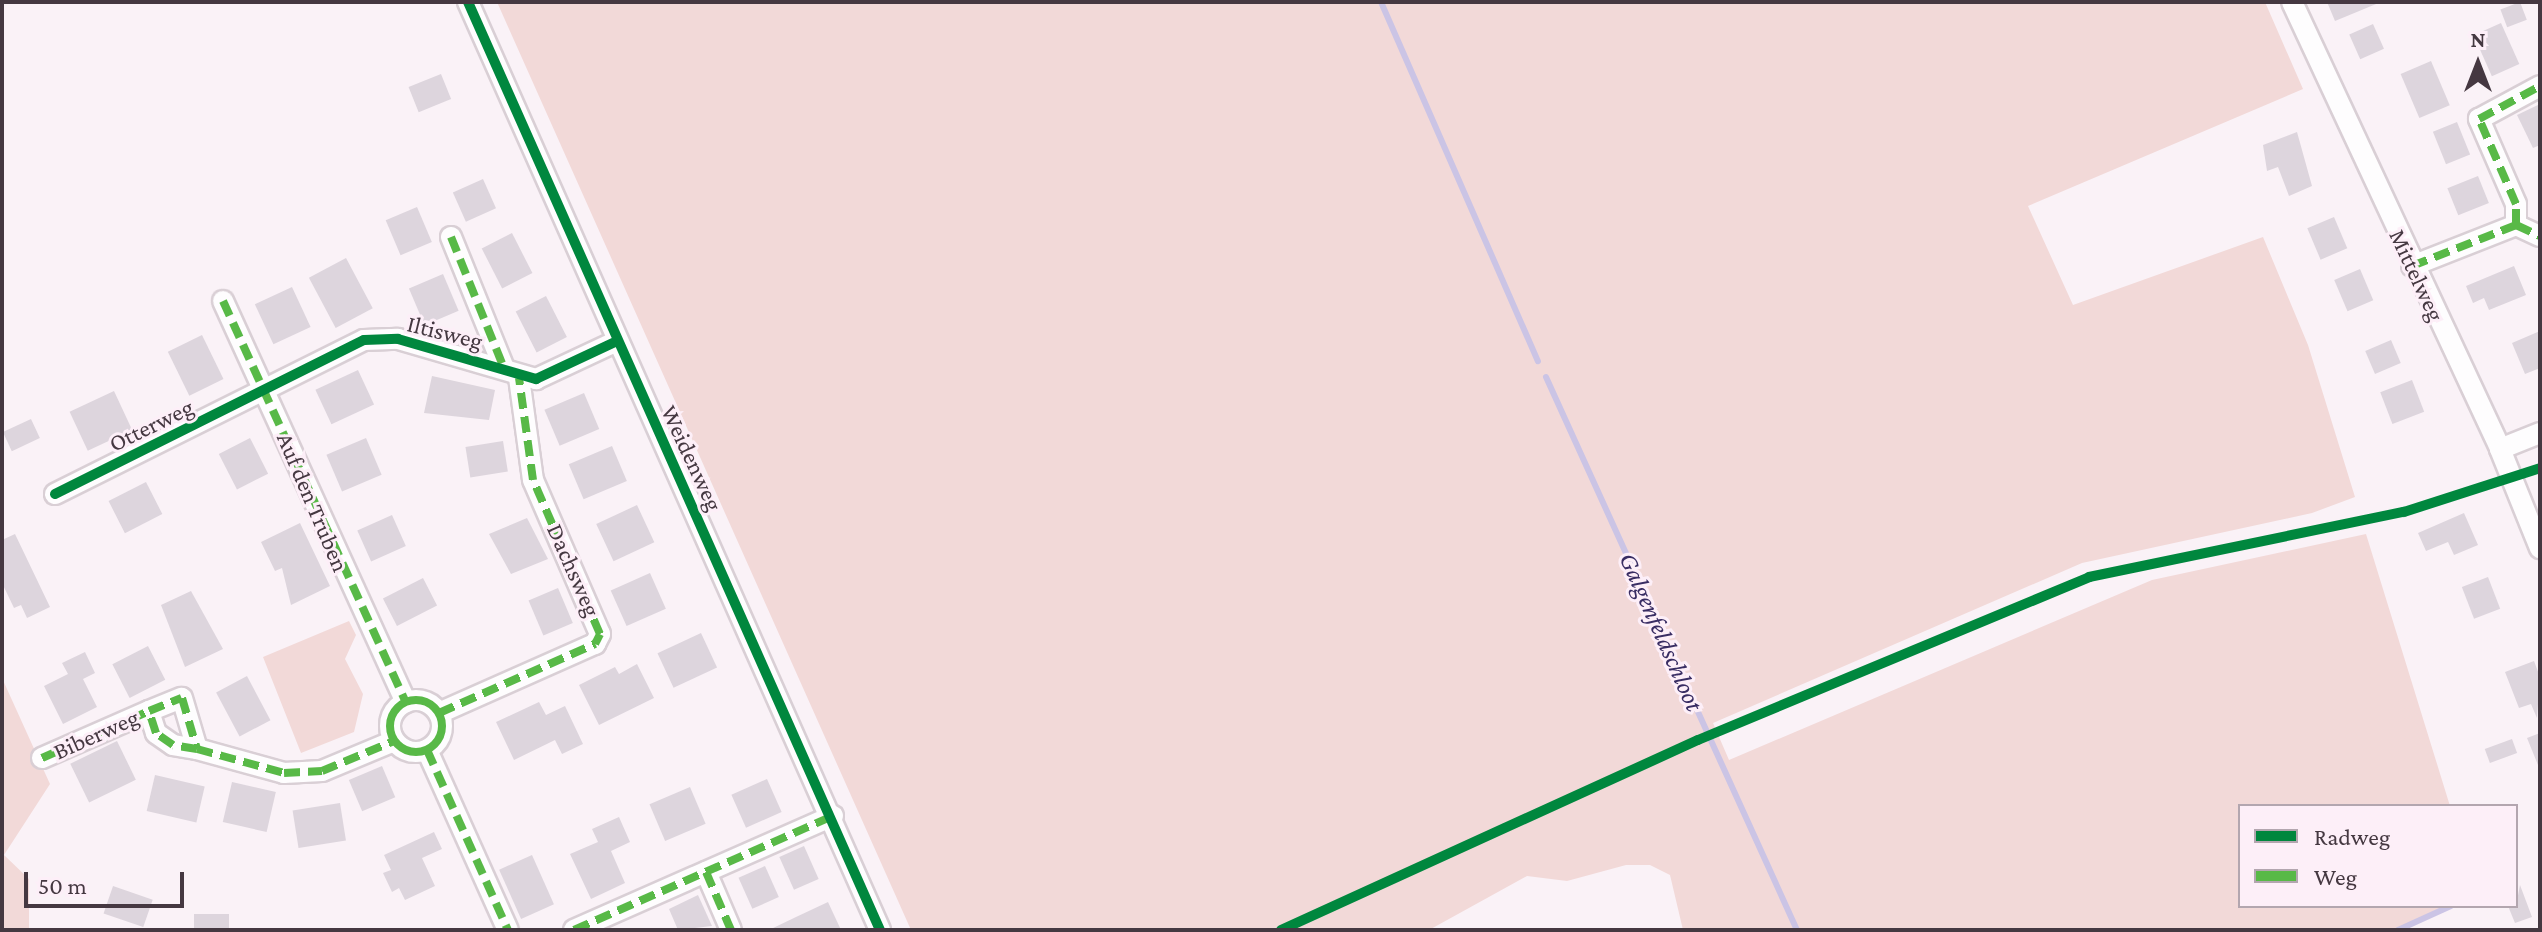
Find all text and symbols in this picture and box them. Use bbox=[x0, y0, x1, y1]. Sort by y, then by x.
north arrow bbox=[2438, 24, 2518, 104]
text: N bbox=[2471, 27, 2486, 52]
street label: Mittelweg bbox=[2383, 224, 2451, 326]
street label: Iltisweg bbox=[404, 309, 486, 355]
street label: Otterweg bbox=[104, 392, 198, 458]
street label: Weidenweg bbox=[655, 400, 729, 516]
street label: Auf den Truben bbox=[271, 428, 355, 576]
street label: Dachsweg bbox=[541, 519, 607, 621]
water label: Galgenfeldschloot bbox=[1612, 548, 1710, 716]
street label: Biberweg bbox=[49, 702, 143, 766]
legend bbox=[2238, 804, 2518, 908]
text: Radweg bbox=[2314, 823, 2390, 850]
scale bar bbox=[28, 856, 188, 906]
text: Weg bbox=[2314, 863, 2357, 890]
text: 50 m bbox=[38, 872, 87, 899]

